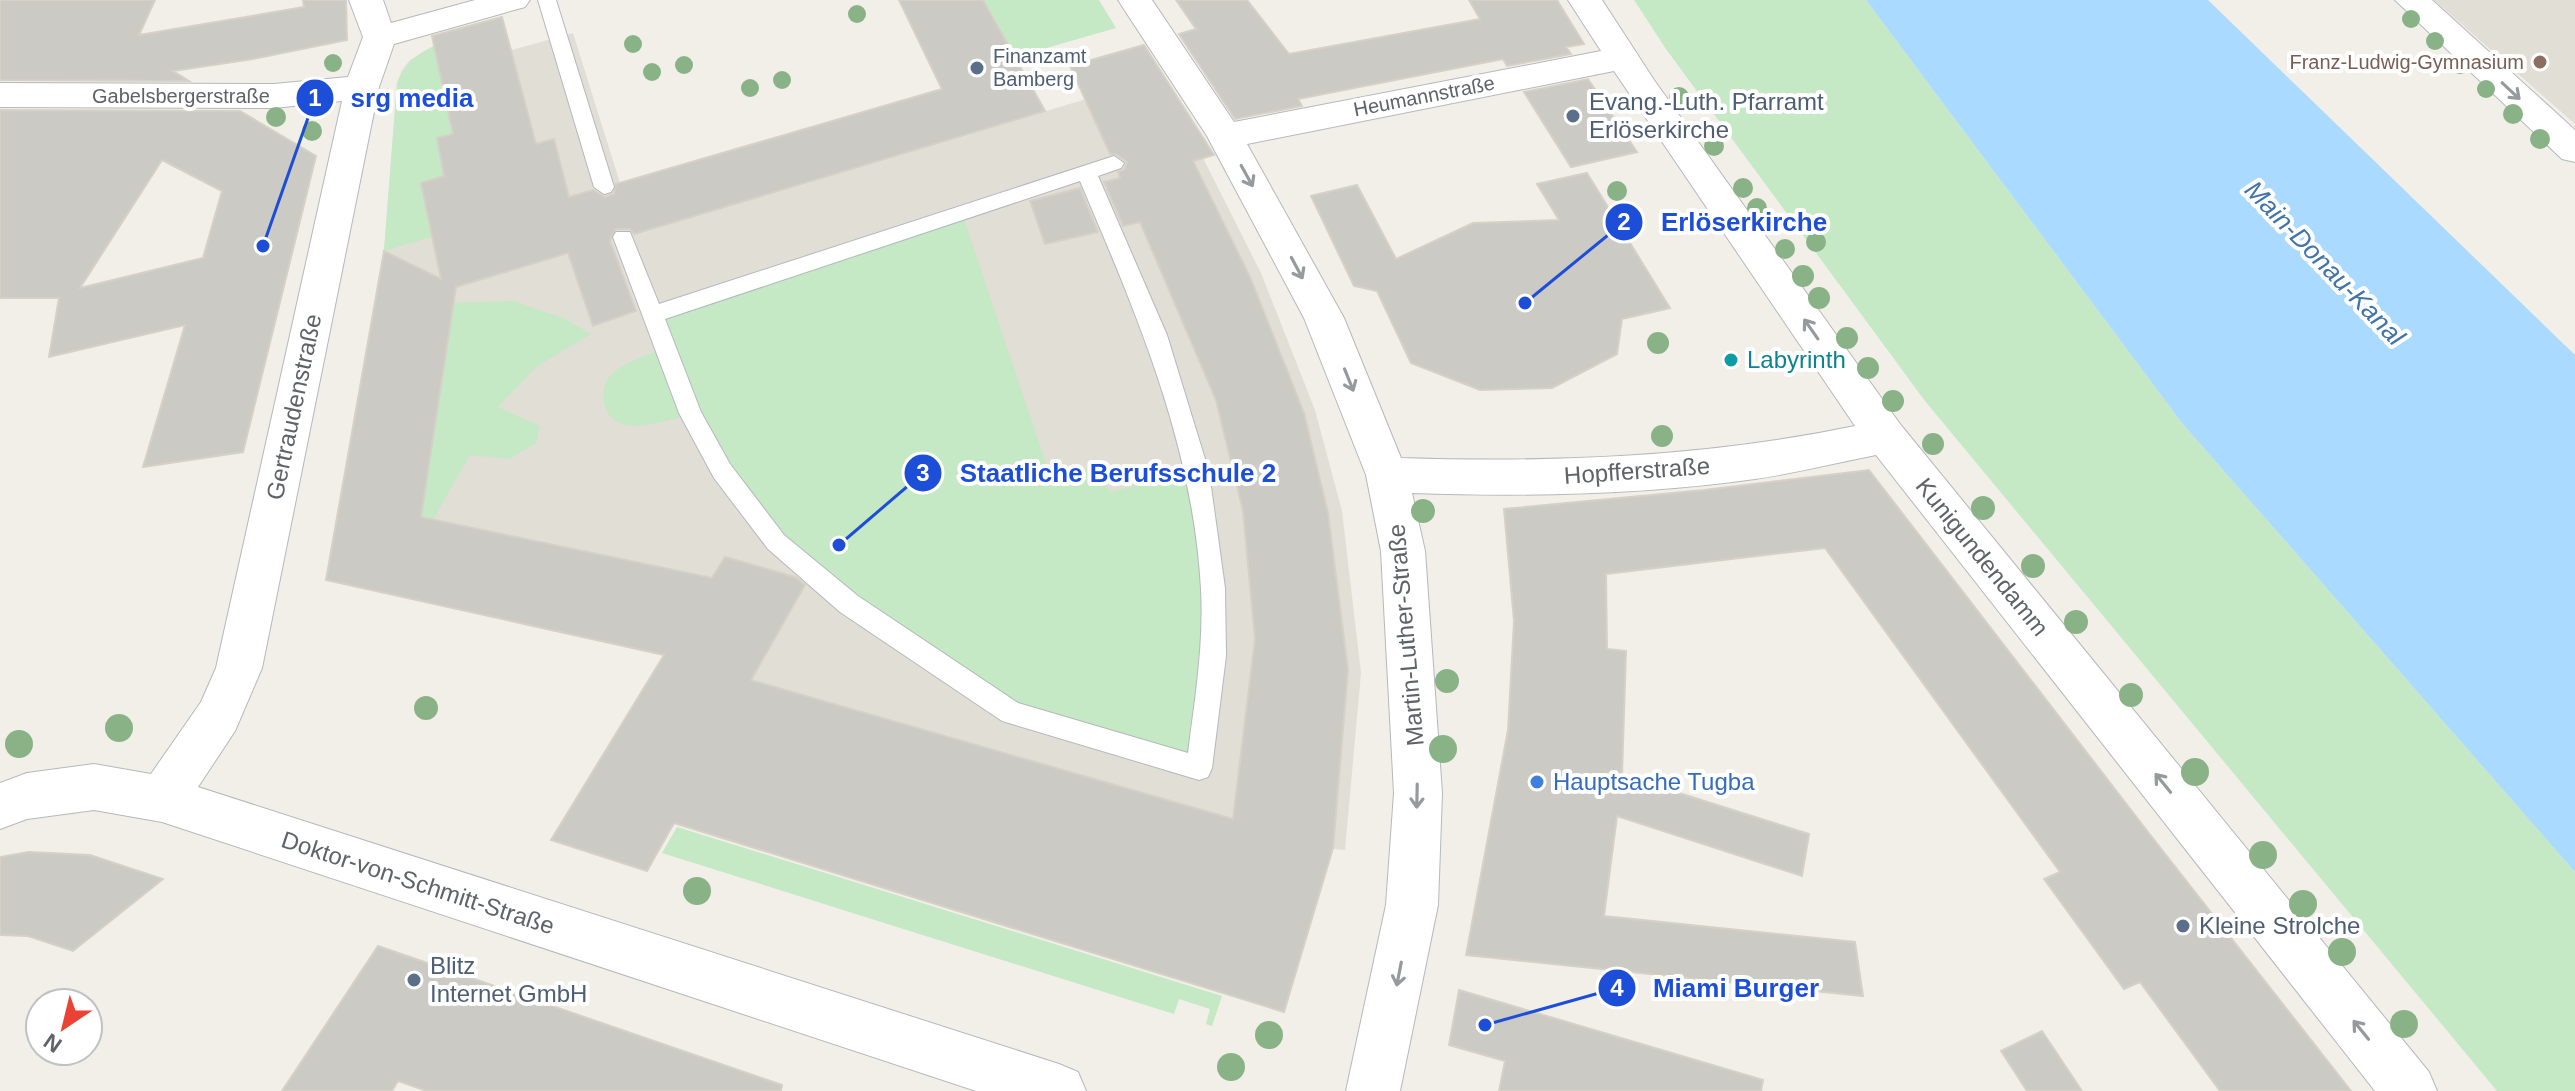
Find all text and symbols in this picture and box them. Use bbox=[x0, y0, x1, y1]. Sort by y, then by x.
place label: Finanzamt Bamberg bbox=[993, 45, 1087, 90]
place label: Franz-Ludwig-Gymnasium bbox=[2289, 51, 2524, 73]
marker: Franz-Ludwig-Gymnasium bbox=[2531, 53, 2549, 71]
marker: Finanzamt Bamberg bbox=[968, 59, 986, 77]
street label: Heumannstraße bbox=[1352, 72, 1496, 120]
callout: srg media bbox=[295, 73, 490, 123]
one-way arrow bbox=[2501, 81, 2521, 100]
text: srg media bbox=[351, 83, 474, 113]
text: 1 bbox=[308, 84, 322, 111]
street label: Gabelsbergerstraße bbox=[92, 85, 270, 107]
place label: Evang.-Luth. Pfarramt Erlöserkirche bbox=[1589, 88, 1824, 143]
marker: Evang.-Luth. Pfarramt Erlöserkirche bbox=[1564, 107, 1582, 125]
one-way arrow bbox=[1240, 164, 1256, 188]
water label: Main-Donau-Kanal bbox=[2239, 175, 2412, 352]
callout: Erlöserkirche bbox=[1604, 197, 1843, 247]
text: Erlöserkirche bbox=[1661, 207, 1827, 237]
text: 2 bbox=[1617, 208, 1631, 235]
one-way arrow bbox=[1289, 255, 1305, 279]
street label: Gertraudenstraße bbox=[261, 311, 326, 502]
one-way arrow bbox=[1803, 318, 1819, 340]
place label: Labyrinth bbox=[1747, 346, 1846, 373]
marker: Labyrinth bbox=[1722, 351, 1740, 369]
one-way arrow bbox=[1343, 368, 1358, 392]
callout: Staatliche Berufsschule 2 bbox=[903, 448, 1292, 498]
street label: Hopfferstraße bbox=[1563, 452, 1711, 489]
text: Staatliche Berufsschule 2 bbox=[960, 458, 1276, 488]
text: 3 bbox=[916, 459, 930, 486]
street label: Kunigundendamm bbox=[1911, 472, 2054, 641]
street label: Martin-Luther-Straße bbox=[1382, 523, 1429, 747]
place label: Hauptsache Tugba bbox=[1553, 768, 1755, 795]
marker: Hauptsache Tugba bbox=[1528, 773, 1546, 791]
one-way arrow bbox=[2155, 773, 2172, 794]
one-way arrow bbox=[1409, 782, 1425, 809]
street label: Doktor-von-Schmitt-Straße bbox=[278, 826, 558, 939]
place label: Kleine Strolche bbox=[2199, 912, 2360, 939]
marker: Kleine Strolche bbox=[2174, 917, 2192, 935]
place label: Blitz Internet GmbH bbox=[430, 952, 587, 1007]
one-way arrow bbox=[1390, 961, 1405, 986]
callout: Miami Burger bbox=[1597, 963, 1836, 1013]
marker: Blitz Internet GmbH bbox=[405, 971, 423, 989]
text: Miami Burger bbox=[1653, 973, 1819, 1003]
text: 4 bbox=[1610, 974, 1624, 1001]
north arrow bbox=[24, 987, 104, 1067]
one-way arrow bbox=[2352, 1020, 2370, 1041]
text: N bbox=[39, 1028, 66, 1058]

